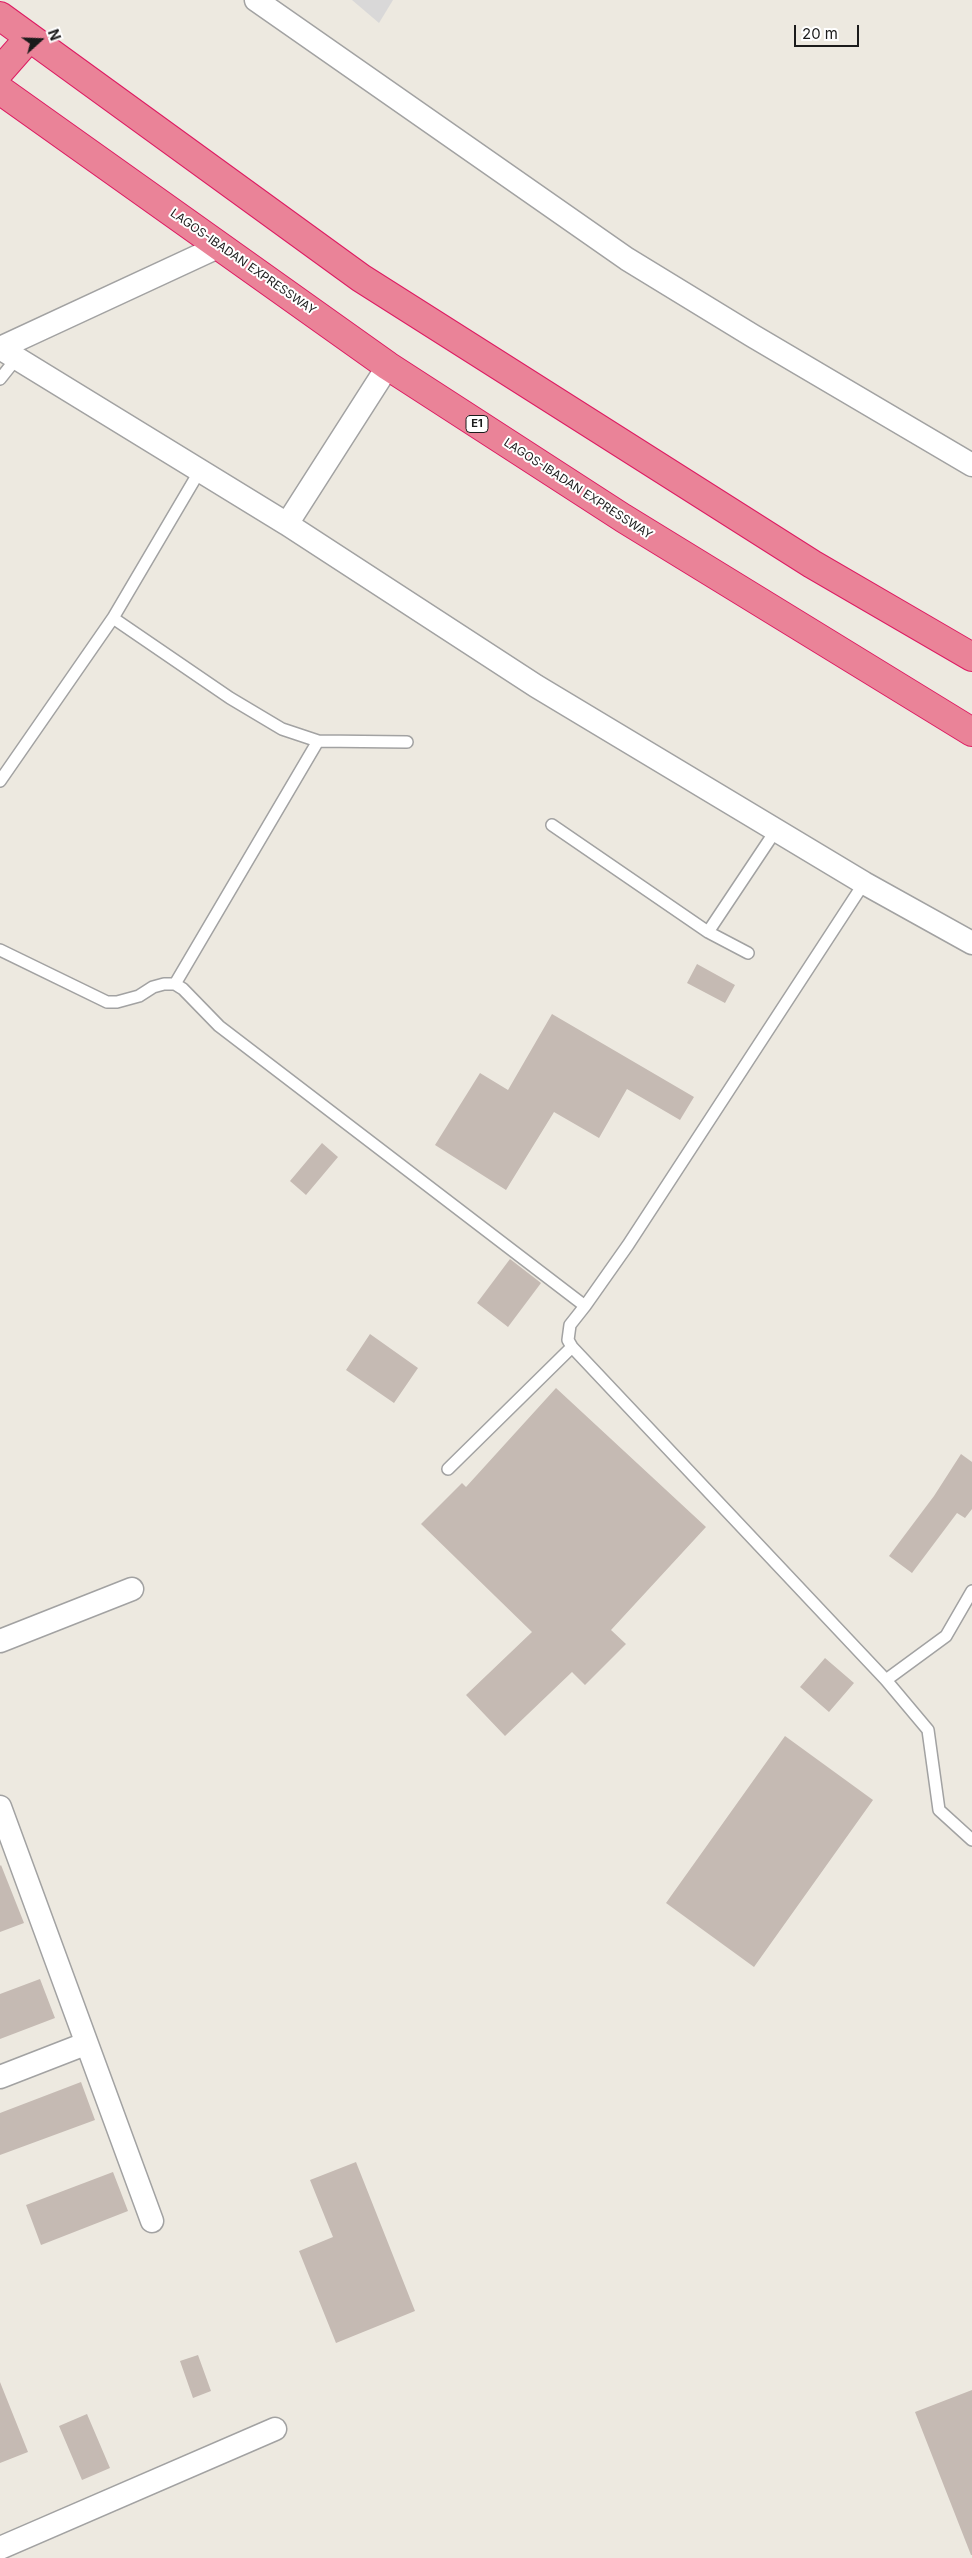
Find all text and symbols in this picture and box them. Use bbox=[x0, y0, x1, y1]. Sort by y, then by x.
north arrow bbox=[15, 15, 65, 65]
scale bar bbox=[797, 15, 862, 47]
text: 20 m bbox=[802, 24, 838, 43]
text: N bbox=[45, 27, 64, 43]
street label: LAGOS-IBADAN EXPRESSWAY bbox=[167, 206, 319, 318]
road number: E1 bbox=[466, 416, 488, 432]
street label: LAGOS-IBADAN EXPRESSWAY bbox=[501, 435, 655, 543]

